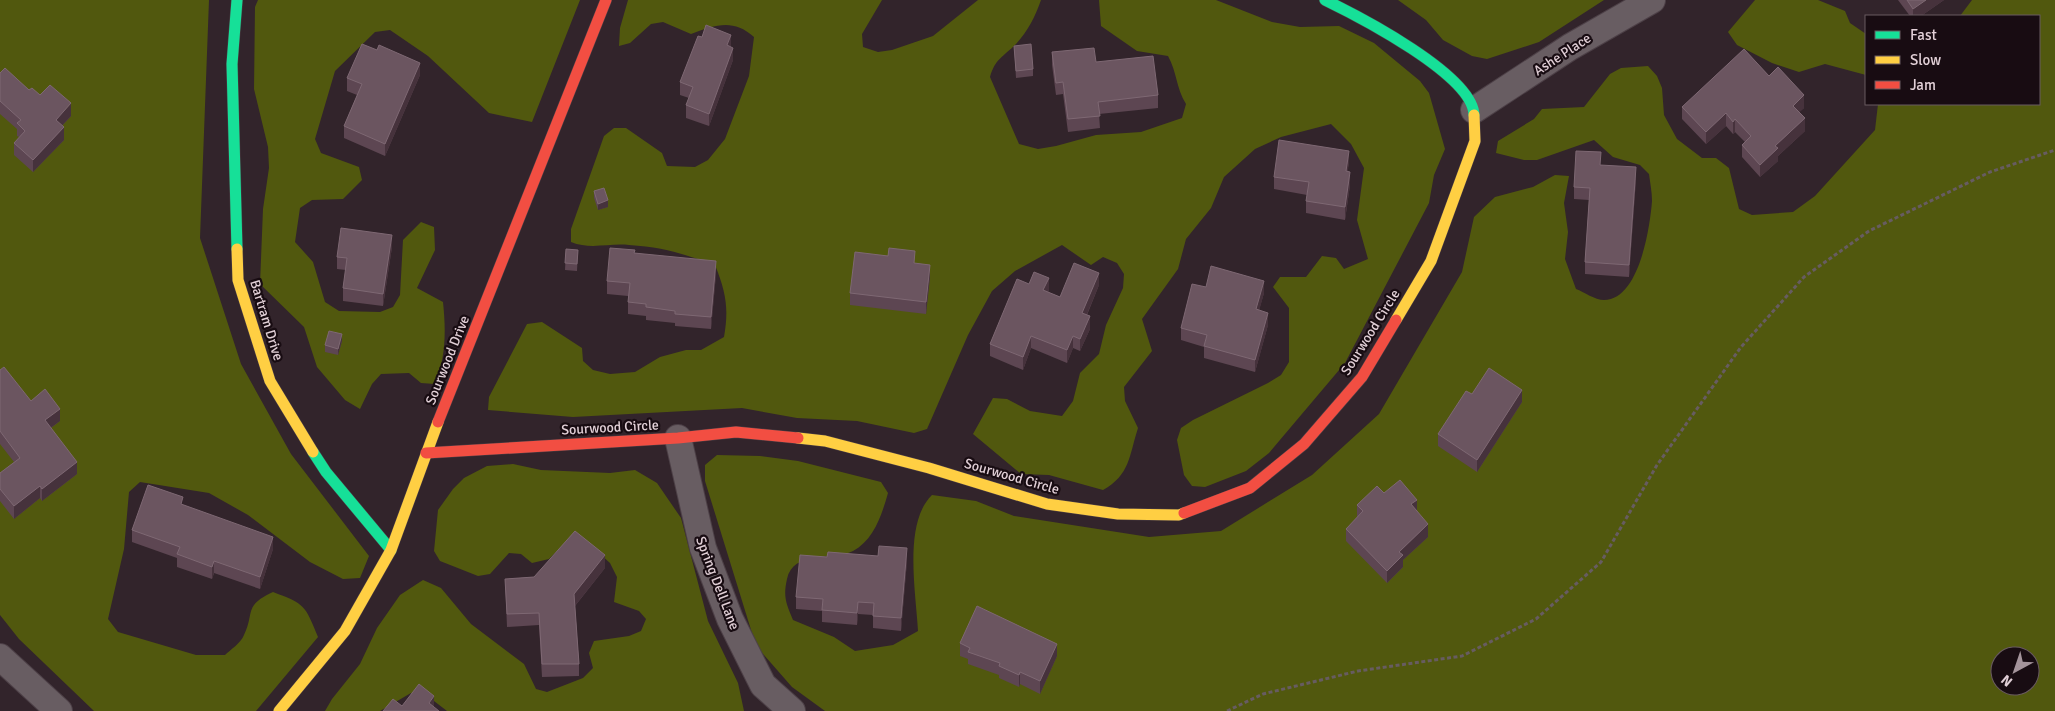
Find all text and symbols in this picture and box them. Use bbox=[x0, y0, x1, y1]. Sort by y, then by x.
legend bbox=[1865, 15, 2040, 105]
text: Fast bbox=[1910, 26, 1937, 44]
street label: Ashe Place bbox=[1530, 30, 1594, 79]
text: Slow bbox=[1910, 51, 1941, 69]
text: Jam bbox=[1910, 76, 1936, 94]
street label: Bartram Drive bbox=[246, 278, 287, 363]
street label: Sourwood Circle bbox=[1337, 286, 1404, 378]
street label: Sourwood Drive bbox=[422, 313, 473, 407]
street label: Sourwood Circle bbox=[561, 416, 659, 439]
street label: Sourwood Circle bbox=[962, 455, 1061, 498]
street label: Spring Dell Lane bbox=[692, 534, 743, 632]
north arrow bbox=[1990, 646, 2040, 696]
text: N bbox=[1998, 671, 2016, 690]

